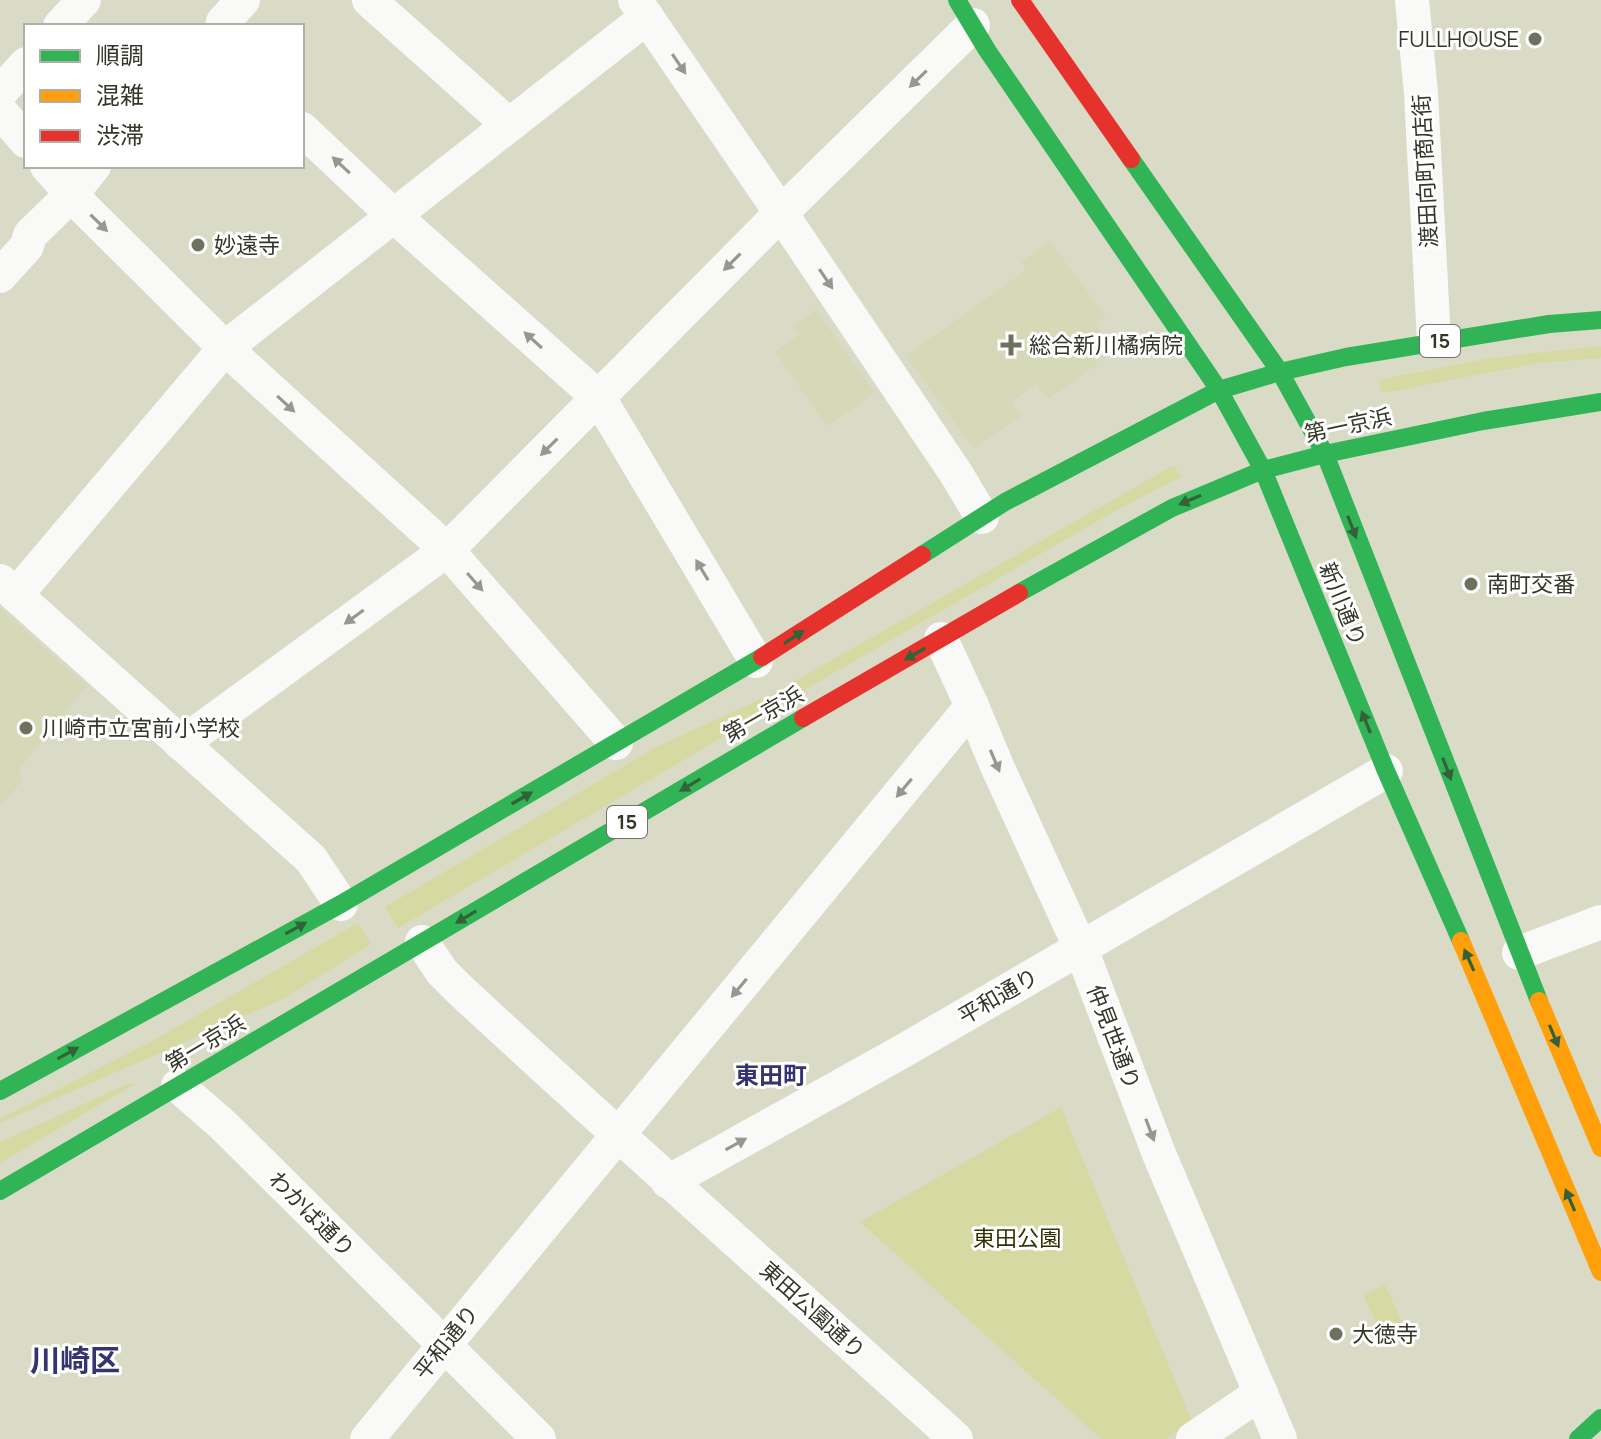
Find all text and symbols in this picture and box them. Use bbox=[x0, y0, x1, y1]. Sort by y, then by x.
legend bbox=[24, 24, 304, 168]
place label: FULLHOUSE bbox=[1398, 24, 1519, 54]
marker: FULLHOUSE bbox=[1526, 30, 1544, 48]
text: 順調 bbox=[96, 38, 144, 71]
one-way arrow bbox=[671, 54, 686, 75]
one-way arrow bbox=[908, 70, 927, 88]
text: 混雑 bbox=[96, 78, 144, 111]
street label: 渡田向町商店街 bbox=[1406, 93, 1444, 249]
text: 渋滞 bbox=[96, 118, 144, 151]
one-way arrow bbox=[331, 157, 350, 175]
one-way arrow bbox=[89, 214, 108, 232]
place label: 妙遠寺 bbox=[214, 230, 280, 260]
marker: 妙遠寺 bbox=[189, 236, 207, 254]
one-way arrow bbox=[724, 252, 742, 271]
one-way arrow bbox=[818, 268, 832, 290]
road number: 15 bbox=[1420, 325, 1460, 357]
place label: 総合新川橘病院 bbox=[1029, 330, 1183, 360]
one-way arrow bbox=[524, 331, 543, 349]
marker: 総合新川橘病院 bbox=[1000, 334, 1022, 356]
one-way arrow bbox=[277, 395, 296, 413]
street label: 第一京浜 bbox=[1302, 401, 1394, 449]
one-way arrow bbox=[541, 437, 559, 456]
one-way arrow bbox=[1179, 493, 1202, 507]
one-way arrow bbox=[1346, 515, 1359, 539]
street label: 新川通り bbox=[1313, 558, 1373, 650]
one-way arrow bbox=[695, 559, 709, 581]
place label: 南町交番 bbox=[1487, 569, 1575, 599]
one-way arrow bbox=[466, 572, 483, 592]
marker: 南町交番 bbox=[1462, 575, 1480, 593]
one-way arrow bbox=[343, 609, 365, 625]
one-way arrow bbox=[783, 630, 804, 645]
one-way arrow bbox=[903, 647, 926, 661]
street label: 第一京浜 bbox=[717, 679, 809, 749]
one-way arrow bbox=[1359, 710, 1372, 734]
place label: 川崎市立宮前小学校 bbox=[42, 713, 240, 743]
marker: 川崎市立宮前小学校 bbox=[17, 719, 35, 737]
one-way arrow bbox=[988, 749, 1001, 773]
one-way arrow bbox=[1441, 757, 1454, 781]
one-way arrow bbox=[679, 777, 701, 791]
one-way arrow bbox=[896, 777, 913, 798]
one-way arrow bbox=[511, 791, 533, 805]
road number: 15 bbox=[607, 806, 647, 838]
one-way arrow bbox=[455, 909, 477, 923]
one-way arrow bbox=[285, 921, 308, 935]
one-way arrow bbox=[1463, 948, 1476, 972]
street label: 平和通り bbox=[952, 961, 1044, 1031]
one-way arrow bbox=[731, 978, 747, 998]
street label: 仲見世通り bbox=[1080, 980, 1148, 1094]
street label: 第一京浜 bbox=[160, 1007, 250, 1079]
one-way arrow bbox=[1548, 1024, 1561, 1048]
one-way arrow bbox=[57, 1046, 80, 1060]
district label: 東田町 bbox=[735, 1058, 807, 1091]
one-way arrow bbox=[1144, 1118, 1157, 1142]
one-way arrow bbox=[725, 1137, 748, 1151]
street label: わかば通り bbox=[262, 1164, 362, 1264]
one-way arrow bbox=[1564, 1188, 1577, 1212]
park label: 東田公園 bbox=[973, 1223, 1061, 1253]
street label: 東田公園通り bbox=[754, 1255, 872, 1365]
street label: 平和通り bbox=[407, 1298, 485, 1386]
place label: 大徳寺 bbox=[1352, 1319, 1418, 1349]
marker: 大徳寺 bbox=[1327, 1325, 1345, 1343]
district label: 川崎区 bbox=[30, 1339, 120, 1380]

